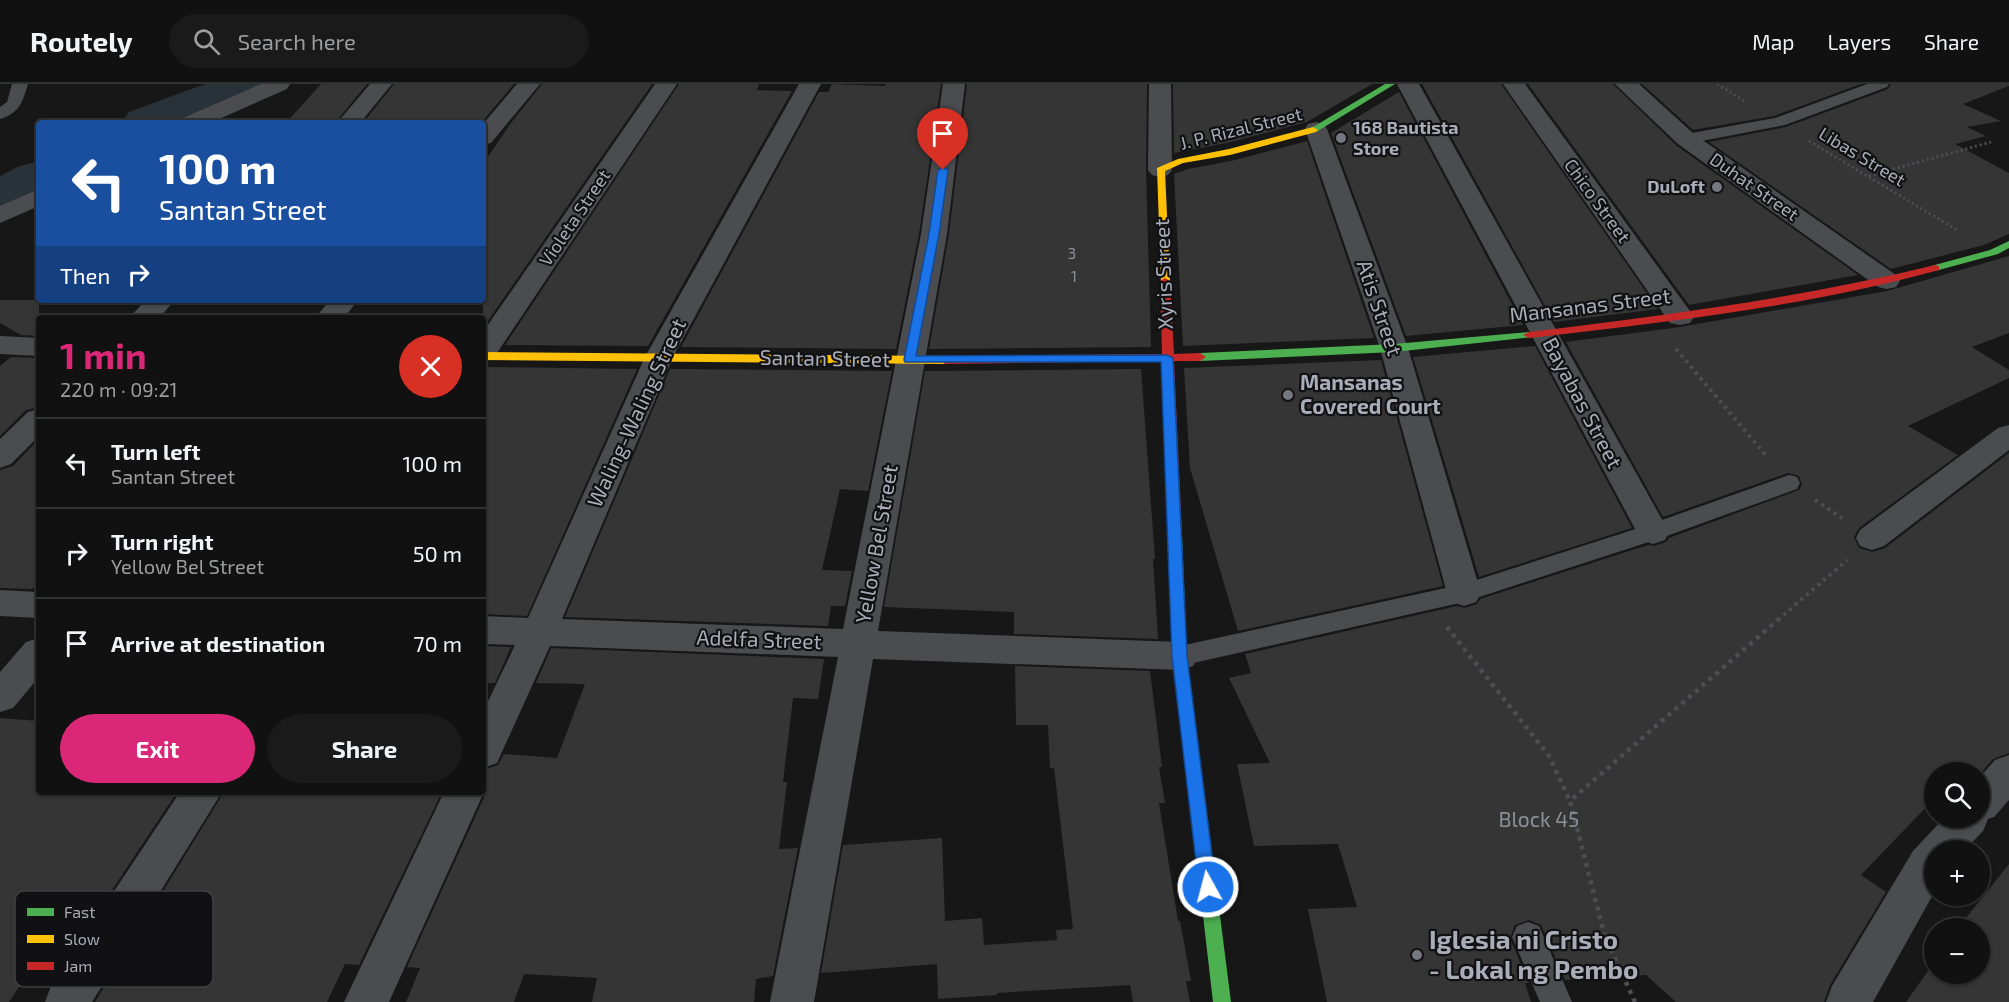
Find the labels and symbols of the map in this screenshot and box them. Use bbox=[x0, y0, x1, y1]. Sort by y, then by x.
street label: J. P. Rizal Street bbox=[1177, 102, 1304, 154]
pin bbox=[917, 108, 968, 170]
place label: 168 Bautista Store bbox=[1353, 116, 1459, 159]
street label: Libas Street bbox=[1815, 122, 1910, 191]
marker: 168 Bautista Store bbox=[1334, 131, 1348, 145]
street label: Duhat Street bbox=[1706, 148, 1803, 225]
street label: Chico Street bbox=[1560, 154, 1636, 247]
street label: Violeta Street bbox=[534, 165, 615, 270]
place label: DuLoft bbox=[1647, 175, 1706, 197]
marker: DuLoft bbox=[1710, 180, 1724, 194]
street label: Xyris Street bbox=[1148, 218, 1177, 330]
house number: 3 bbox=[1068, 244, 1076, 262]
street label: Atis Street bbox=[1352, 256, 1408, 359]
house number: 1 bbox=[1071, 267, 1077, 285]
street label: Mansanas Street bbox=[1508, 282, 1672, 327]
street label: Waling-Waling Street bbox=[581, 314, 690, 511]
street label: Bayabas Street bbox=[1538, 333, 1628, 472]
street label: Santan Street bbox=[760, 344, 890, 371]
place label: Mansanas Covered Court bbox=[1300, 369, 1441, 418]
marker: Mansanas Covered Court bbox=[1281, 388, 1295, 402]
street label: Yellow Bel Street bbox=[849, 462, 902, 625]
street label: Adelfa Street bbox=[696, 624, 822, 653]
house number: Block 45 bbox=[1499, 806, 1579, 831]
position arrow bbox=[1176, 855, 1240, 919]
legend bbox=[15, 891, 213, 987]
text: Fast bbox=[64, 902, 95, 921]
place label: Iglesia ni Cristo - Lokal ng Pembo bbox=[1429, 923, 1638, 984]
text: Slow bbox=[64, 929, 100, 948]
marker: Iglesia ni Cristo - Lokal ng Pembo bbox=[1410, 948, 1424, 962]
text: Jam bbox=[64, 956, 92, 975]

